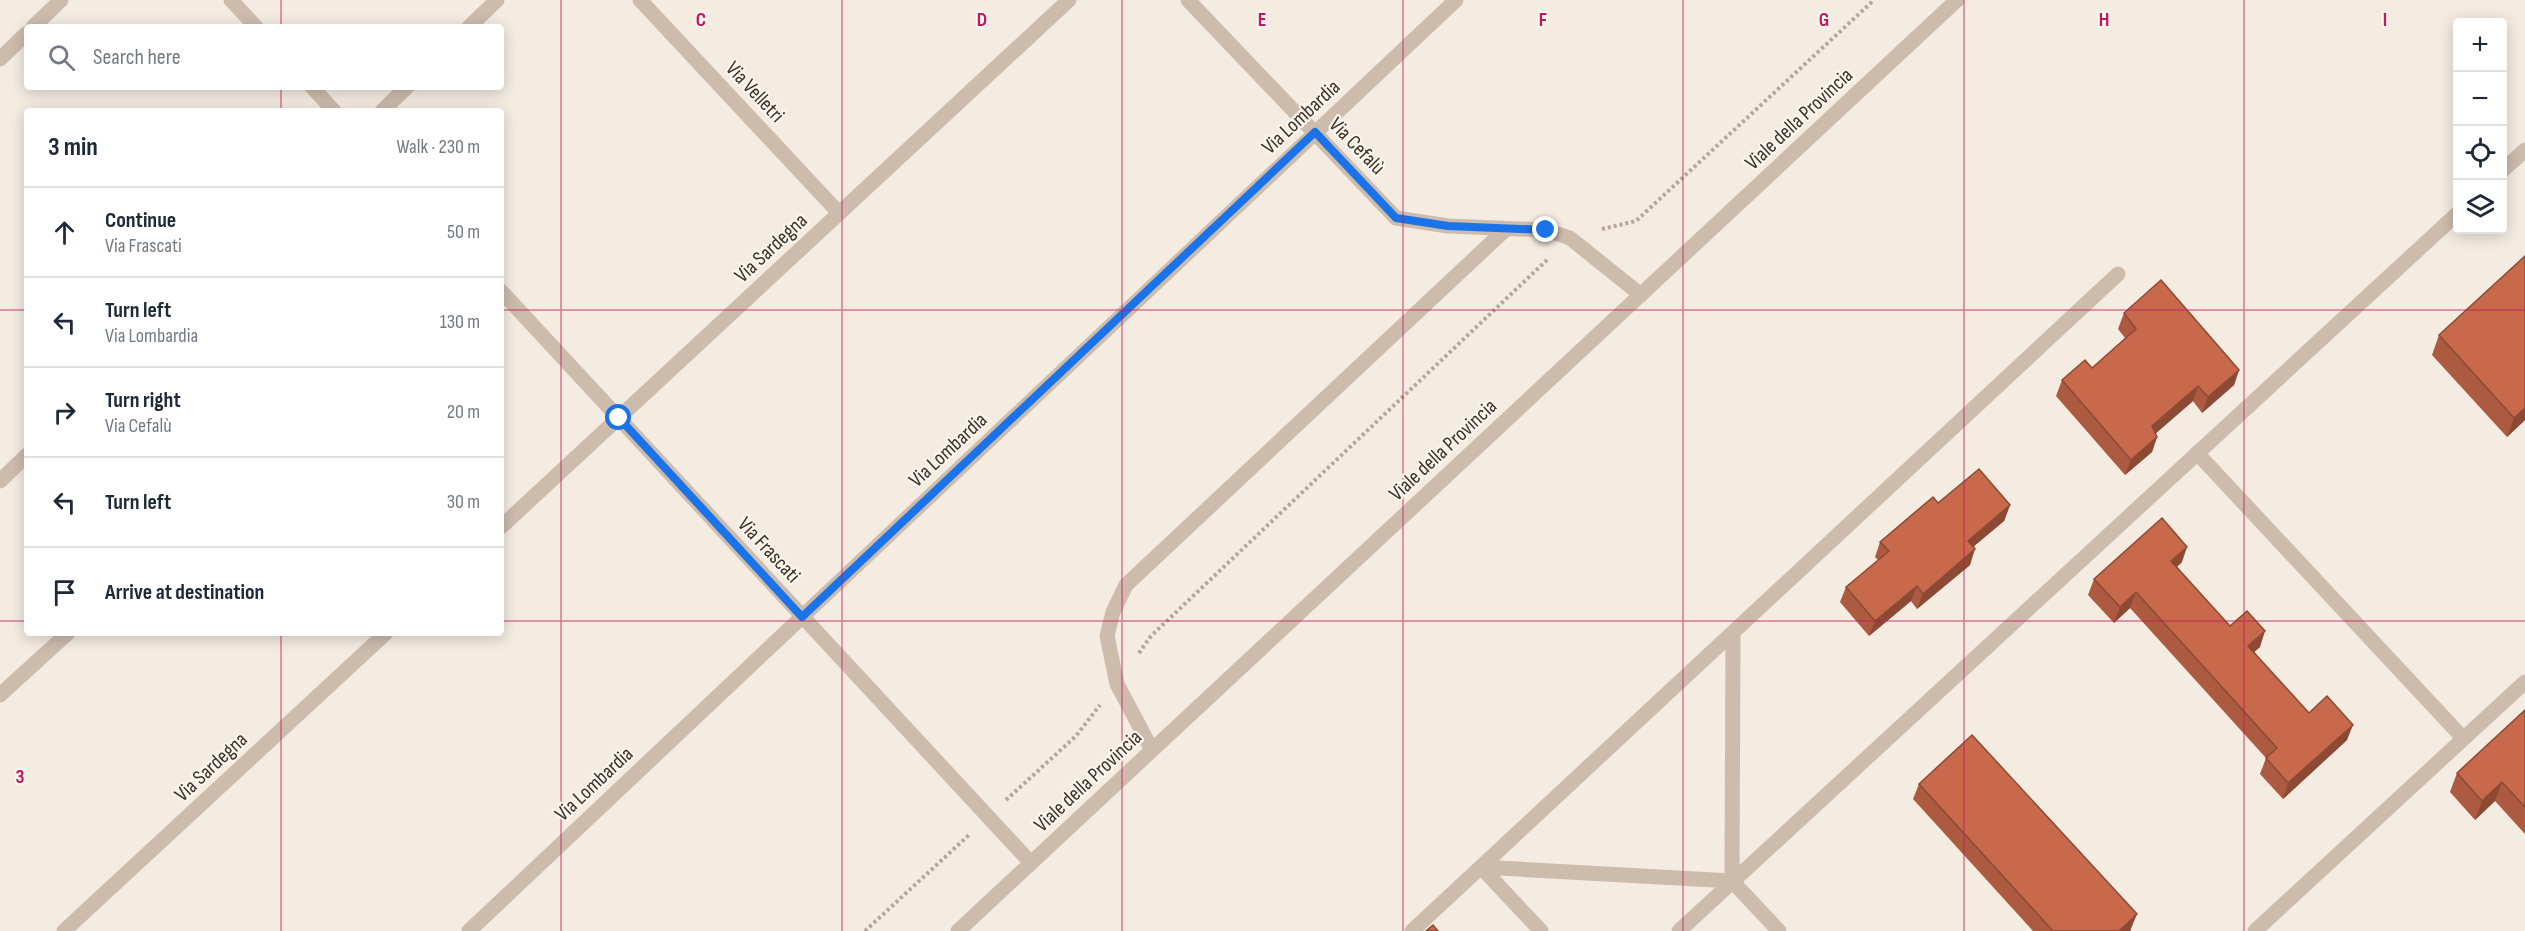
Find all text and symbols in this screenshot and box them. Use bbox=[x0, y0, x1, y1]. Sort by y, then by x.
text: C bbox=[696, 8, 706, 32]
text: D bbox=[977, 8, 987, 32]
text: E bbox=[1258, 8, 1266, 32]
text: F bbox=[1539, 8, 1547, 32]
text: G bbox=[1819, 8, 1829, 32]
text: H bbox=[2099, 8, 2109, 32]
text: I bbox=[2383, 8, 2387, 32]
map controls bbox=[2453, 18, 2507, 234]
button: + bbox=[2453, 18, 2507, 72]
search box bbox=[24, 24, 504, 90]
icon: search bbox=[45, 41, 78, 74]
text: Search here bbox=[93, 44, 180, 71]
street label: Via Velletri bbox=[720, 56, 790, 128]
street label: Viale della Provincia bbox=[1740, 63, 1858, 175]
button: − bbox=[2453, 72, 2507, 126]
street label: Via Lombardia bbox=[1257, 75, 1345, 159]
street label: Via Cefalù bbox=[1324, 112, 1390, 180]
button: locate bbox=[2453, 126, 2507, 180]
text: 3 min bbox=[48, 132, 98, 163]
text: Walk · 230 m bbox=[397, 135, 480, 159]
button: layers bbox=[2453, 180, 2507, 234]
text: Continue bbox=[105, 207, 176, 234]
street label: Via Sardegna bbox=[729, 208, 813, 288]
icon: ahead bbox=[48, 216, 81, 249]
route end bbox=[1532, 216, 1558, 242]
text: 50 m bbox=[447, 220, 480, 244]
text: Via Frascati bbox=[105, 234, 182, 258]
text: Turn left bbox=[105, 297, 171, 324]
icon: left bbox=[48, 306, 81, 339]
text: 130 m bbox=[440, 310, 480, 334]
text: Via Lombardia bbox=[105, 324, 198, 348]
text: Turn right bbox=[105, 387, 181, 414]
street label: Viale della Provincia bbox=[1384, 394, 1502, 506]
icon: right bbox=[48, 396, 81, 429]
text: 20 m bbox=[447, 400, 480, 424]
route start bbox=[605, 404, 631, 430]
street label: Via Lombardia bbox=[904, 408, 992, 492]
text: Via Cefalù bbox=[105, 414, 172, 438]
icon: left bbox=[48, 486, 81, 519]
text: Turn left bbox=[105, 489, 171, 516]
text: 30 m bbox=[447, 490, 480, 514]
street label: Via Frascati bbox=[732, 512, 806, 588]
icon: arrive bbox=[48, 576, 81, 609]
text: Arrive at destination bbox=[105, 579, 264, 606]
street label: Viale della Provincia bbox=[1029, 725, 1147, 837]
street label: Via Sardegna bbox=[169, 727, 253, 807]
street label: Via Lombardia bbox=[550, 742, 638, 826]
text: 3 bbox=[16, 765, 25, 789]

